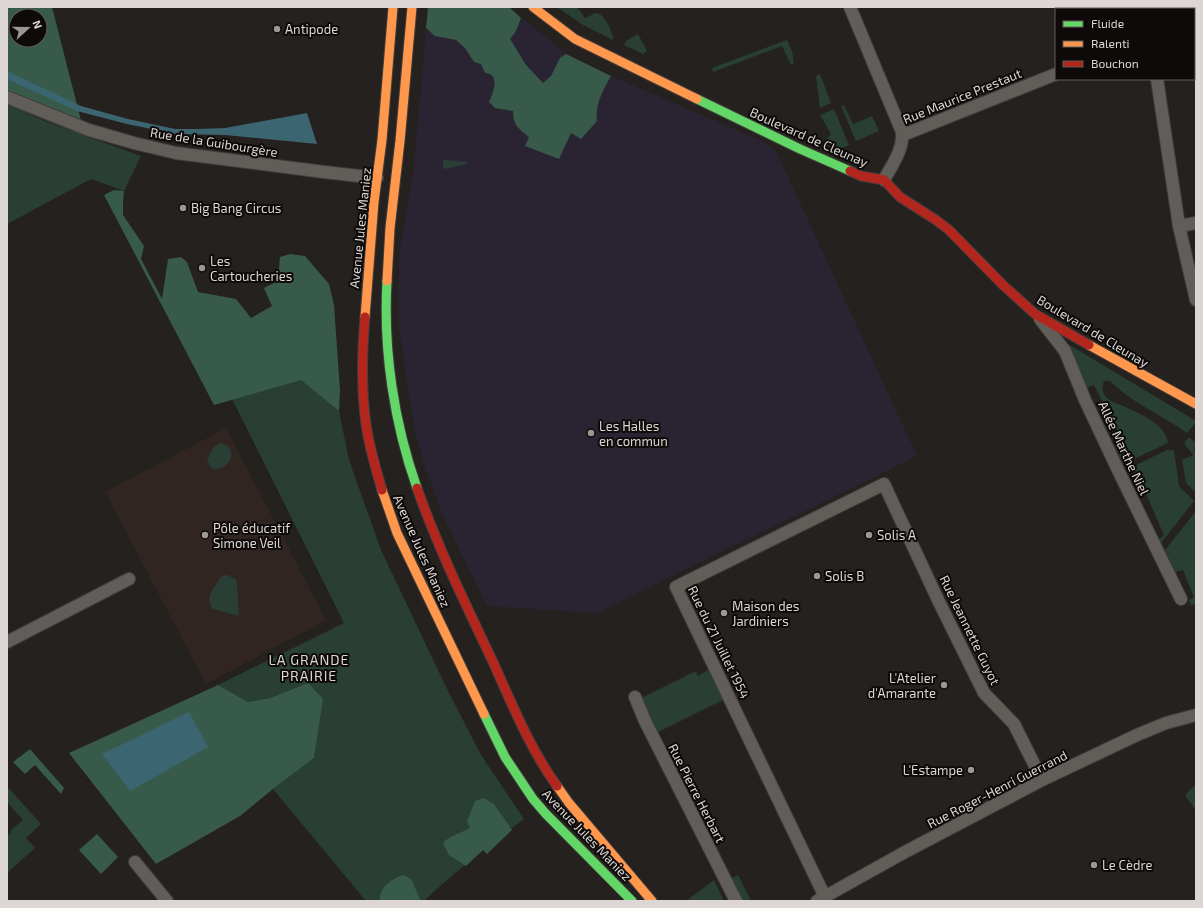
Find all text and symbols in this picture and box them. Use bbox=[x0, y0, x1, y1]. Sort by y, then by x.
north arrow bbox=[8, 8, 48, 48]
legend bbox=[1055, 8, 1195, 80]
text: Fluide bbox=[1091, 16, 1124, 30]
text: N bbox=[30, 18, 45, 30]
place label: Antipode bbox=[285, 21, 338, 37]
marker: Antipode bbox=[272, 24, 282, 34]
text: Ralenti bbox=[1091, 36, 1130, 50]
text: Bouchon bbox=[1091, 56, 1139, 70]
street label: Rue Maurice Prestaut bbox=[900, 65, 1024, 127]
street label: Boulevard de Cleunay bbox=[747, 104, 871, 170]
street label: Rue de la Guibourgère bbox=[149, 124, 279, 160]
street label: Avenue Jules Maniez bbox=[346, 167, 374, 289]
place label: Big Bang Circus bbox=[191, 200, 281, 216]
marker: Big Bang Circus bbox=[178, 203, 188, 213]
place label: Les Cartoucheries bbox=[210, 253, 292, 284]
marker: Les Cartoucheries bbox=[197, 263, 207, 273]
street label: Boulevard de Cleunay bbox=[1034, 291, 1152, 371]
street label: Allée Marthe Niel bbox=[1095, 398, 1153, 498]
place label: Les Halles en commun bbox=[599, 418, 668, 449]
marker: Les Halles en commun bbox=[586, 428, 596, 438]
street label: Avenue Jules Maniez bbox=[390, 492, 454, 610]
place label: Pôle éducatif Simone Veil bbox=[213, 520, 291, 551]
place label: Solis A bbox=[877, 527, 916, 543]
marker: Pôle éducatif Simone Veil bbox=[200, 530, 210, 540]
marker: Solis A bbox=[864, 530, 874, 540]
place label: Solis B bbox=[825, 568, 864, 584]
marker: Solis B bbox=[812, 571, 822, 581]
street label: Rue Jeannette Guyot bbox=[936, 572, 1004, 688]
street label: Rue du 21 Juillet 1954 bbox=[685, 583, 753, 701]
place label: Maison des Jardiniers bbox=[732, 598, 799, 629]
marker: Maison des Jardiniers bbox=[719, 608, 729, 618]
district label: LA GRANDE PRAIRIE bbox=[269, 651, 349, 684]
place label: L'Atelier d'Amarante bbox=[868, 670, 936, 701]
marker: L'Atelier d'Amarante bbox=[939, 680, 949, 690]
street label: Rue Pierre Herbart bbox=[665, 741, 729, 845]
street label: Rue Roger-Henri Guerrand bbox=[924, 747, 1070, 831]
place label: L'Estampe bbox=[903, 762, 963, 778]
marker: L'Estampe bbox=[966, 765, 976, 775]
street label: Avenue Jules Maniez bbox=[539, 786, 635, 884]
place label: Le Cèdre bbox=[1102, 857, 1152, 873]
marker: Le Cèdre bbox=[1089, 860, 1099, 870]

